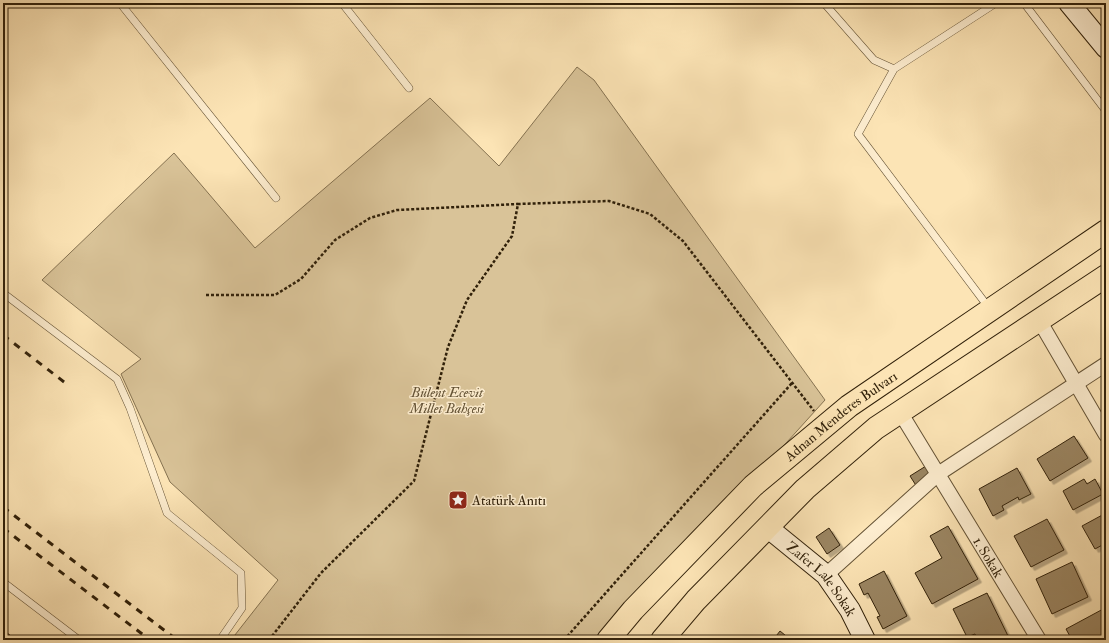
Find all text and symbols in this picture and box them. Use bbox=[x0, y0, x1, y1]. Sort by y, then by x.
street label: Adnan Menderes Bulvarı bbox=[780, 367, 900, 465]
park label: Bülent Ecevit Millet Bahçesi bbox=[409, 384, 484, 417]
place icon: Atatürk Anıtı bbox=[447, 489, 469, 511]
place label: Atatürk Anıtı bbox=[471, 492, 546, 509]
street label: 1. Sokak bbox=[970, 534, 1007, 581]
street label: Zafer Lale Sokak bbox=[783, 538, 860, 619]

